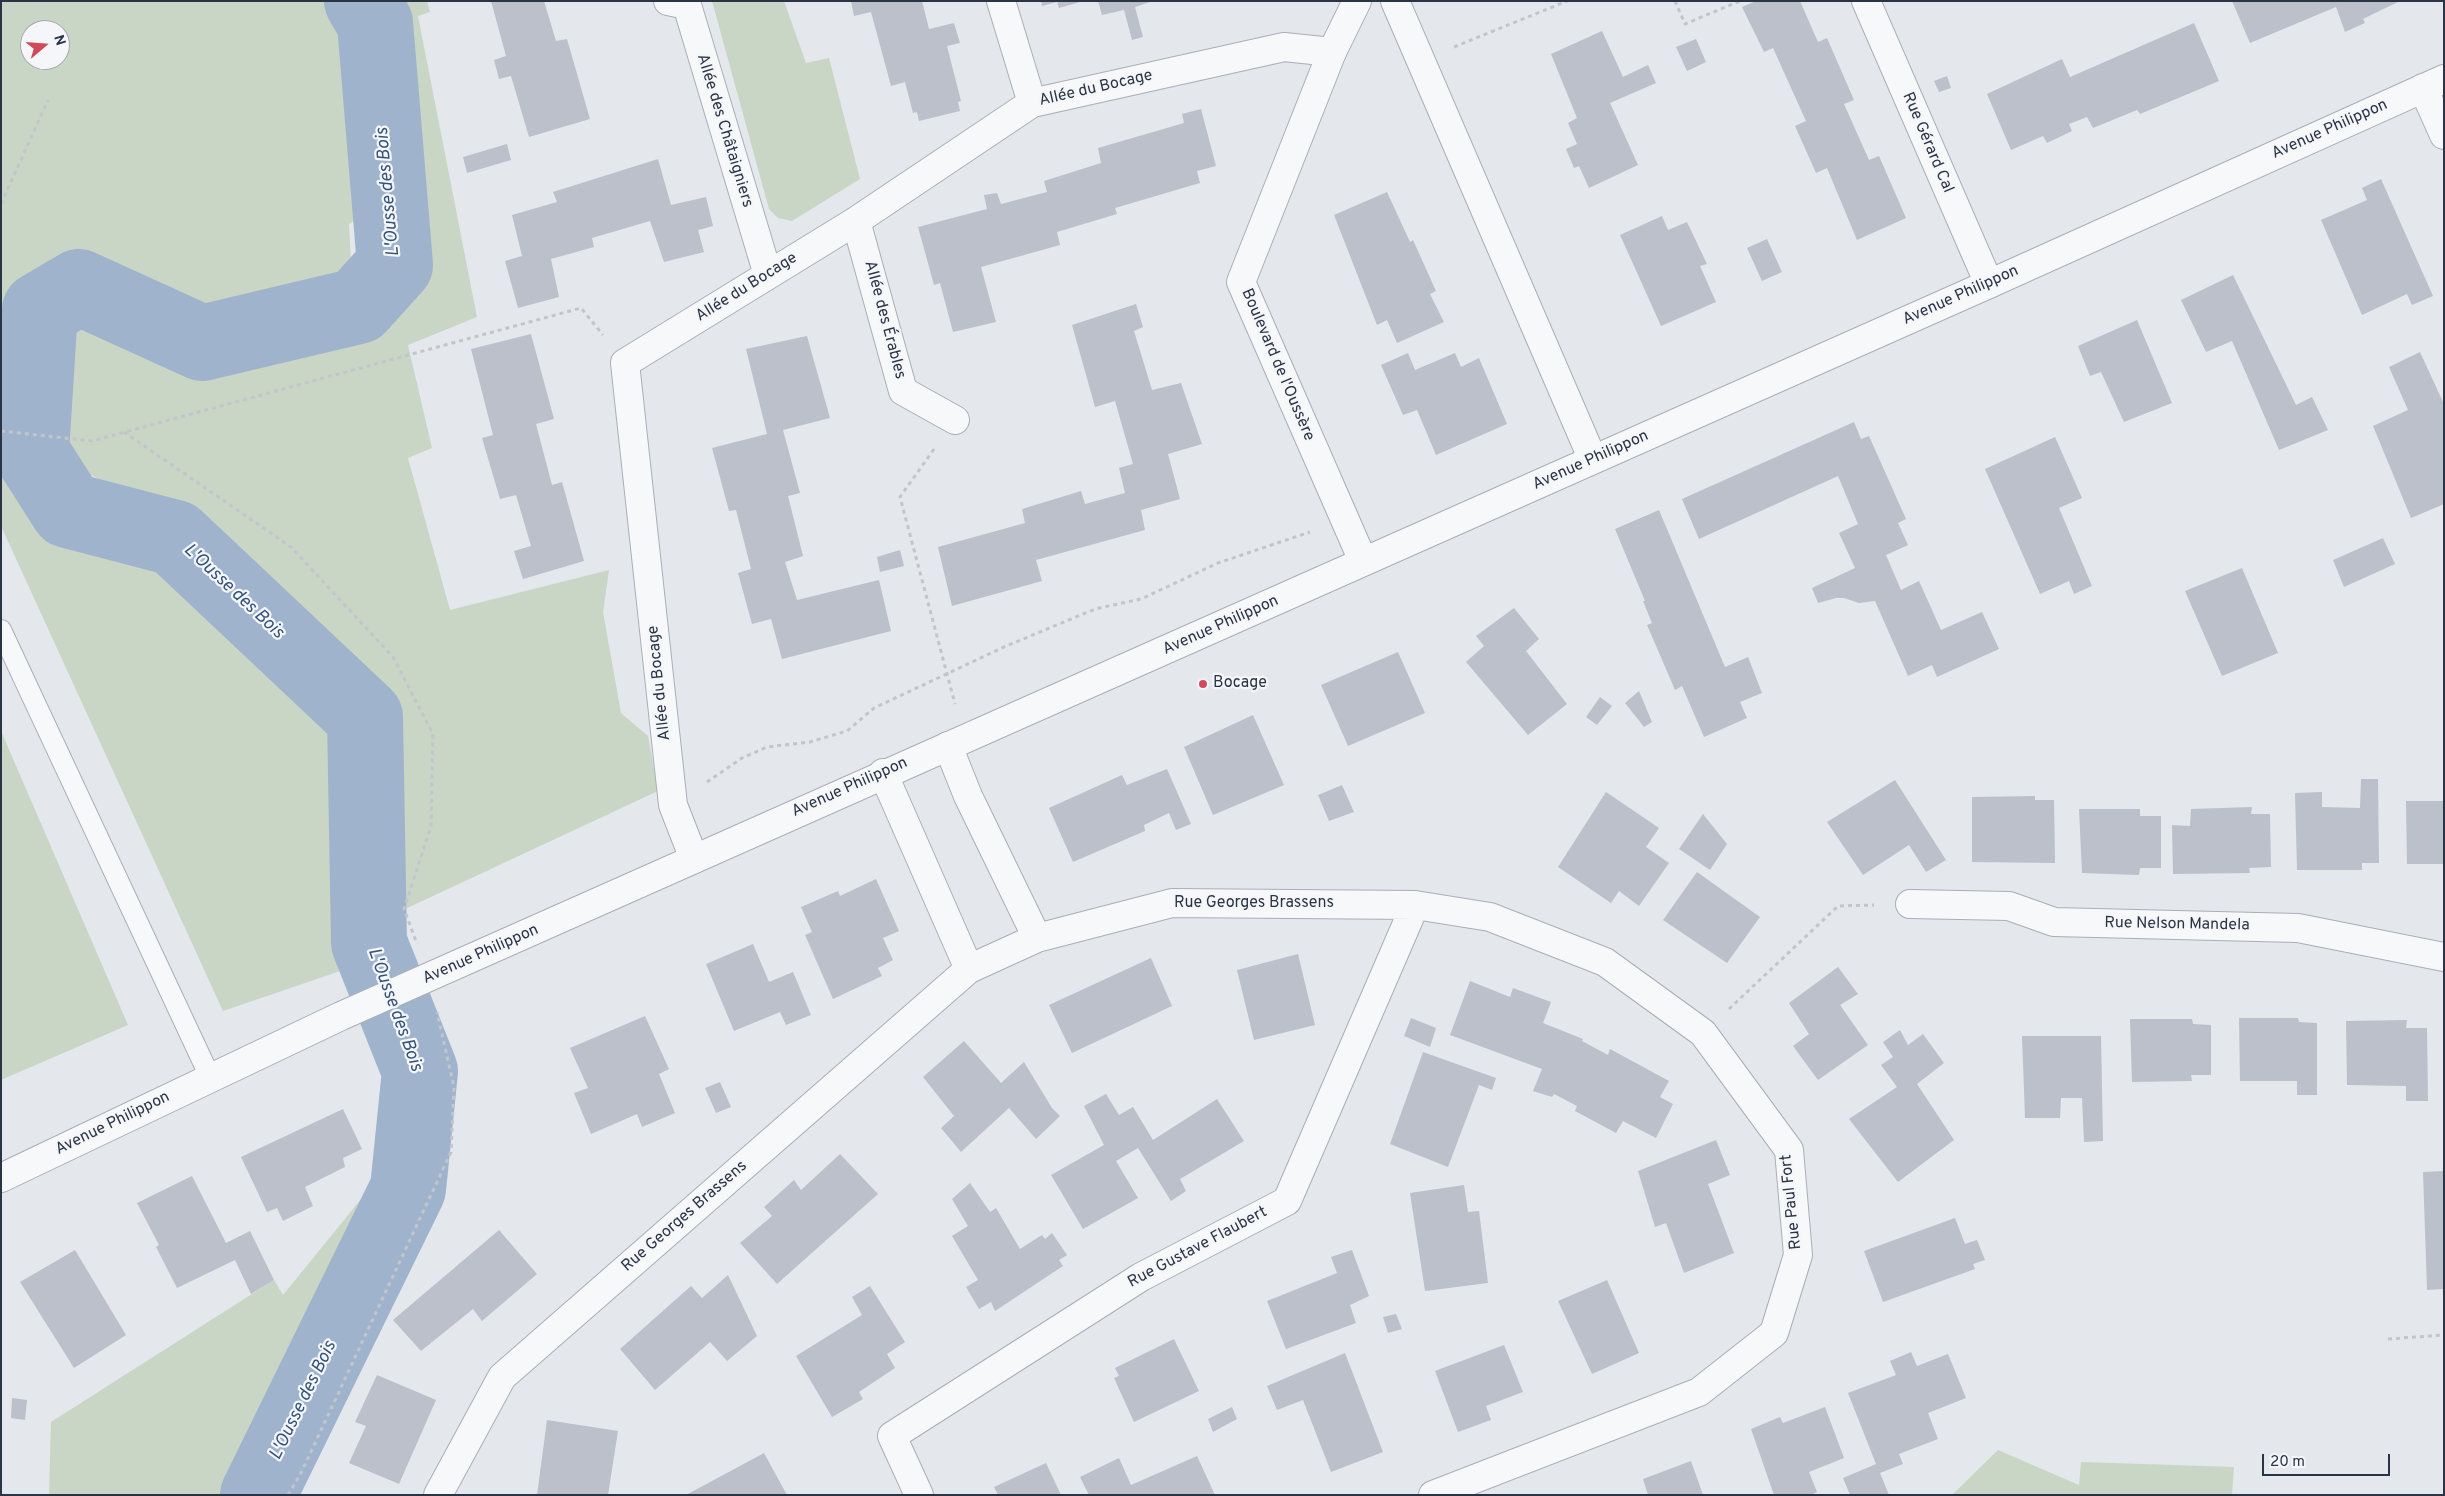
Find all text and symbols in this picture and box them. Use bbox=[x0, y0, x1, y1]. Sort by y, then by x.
north arrow bbox=[20, 20, 70, 70]
text: N bbox=[49, 33, 68, 48]
street label: Allée des Châtaigniers bbox=[691, 52, 757, 210]
street label: Allée du Bocage bbox=[1037, 67, 1155, 111]
street label: Rue Gérard Cal bbox=[1897, 90, 1957, 196]
street label: Avenue Philippon bbox=[2269, 96, 2391, 164]
water label: L'Ousse des Bois bbox=[373, 126, 405, 258]
street label: Allée du Bocage bbox=[693, 249, 801, 327]
street label: Allée des Érables bbox=[859, 259, 909, 381]
street label: Avenue Philippon bbox=[1900, 262, 2022, 330]
street label: Boulevard de l'Oussère bbox=[1236, 286, 1318, 444]
street label: Avenue Philippon bbox=[1530, 427, 1652, 495]
water label: L'Ousse des Bois bbox=[178, 540, 288, 644]
street label: Avenue Philippon bbox=[1160, 592, 1282, 660]
street label: Allée du Bocage bbox=[644, 624, 676, 742]
place label: Bocage bbox=[1213, 674, 1267, 694]
marker: Bocage bbox=[1197, 678, 1209, 690]
street label: Avenue Philippon bbox=[789, 754, 911, 822]
street label: Rue Georges Brassens bbox=[1174, 894, 1334, 914]
street label: Rue Nelson Mandela bbox=[2104, 914, 2250, 936]
street label: Avenue Philippon bbox=[420, 921, 542, 989]
water label: L'Ousse des Bois bbox=[362, 945, 426, 1075]
street label: Avenue Philippon bbox=[53, 1088, 173, 1160]
street label: Rue Paul Fort bbox=[1777, 1153, 1807, 1251]
street label: Rue Georges Brassens bbox=[618, 1157, 752, 1277]
street label: Rue Gustave Flaubert bbox=[1125, 1203, 1271, 1293]
water label: L'Ousse des Bois bbox=[266, 1338, 342, 1464]
scale bar bbox=[2265, 1444, 2392, 1476]
text: 20 m bbox=[2270, 1453, 2305, 1472]

